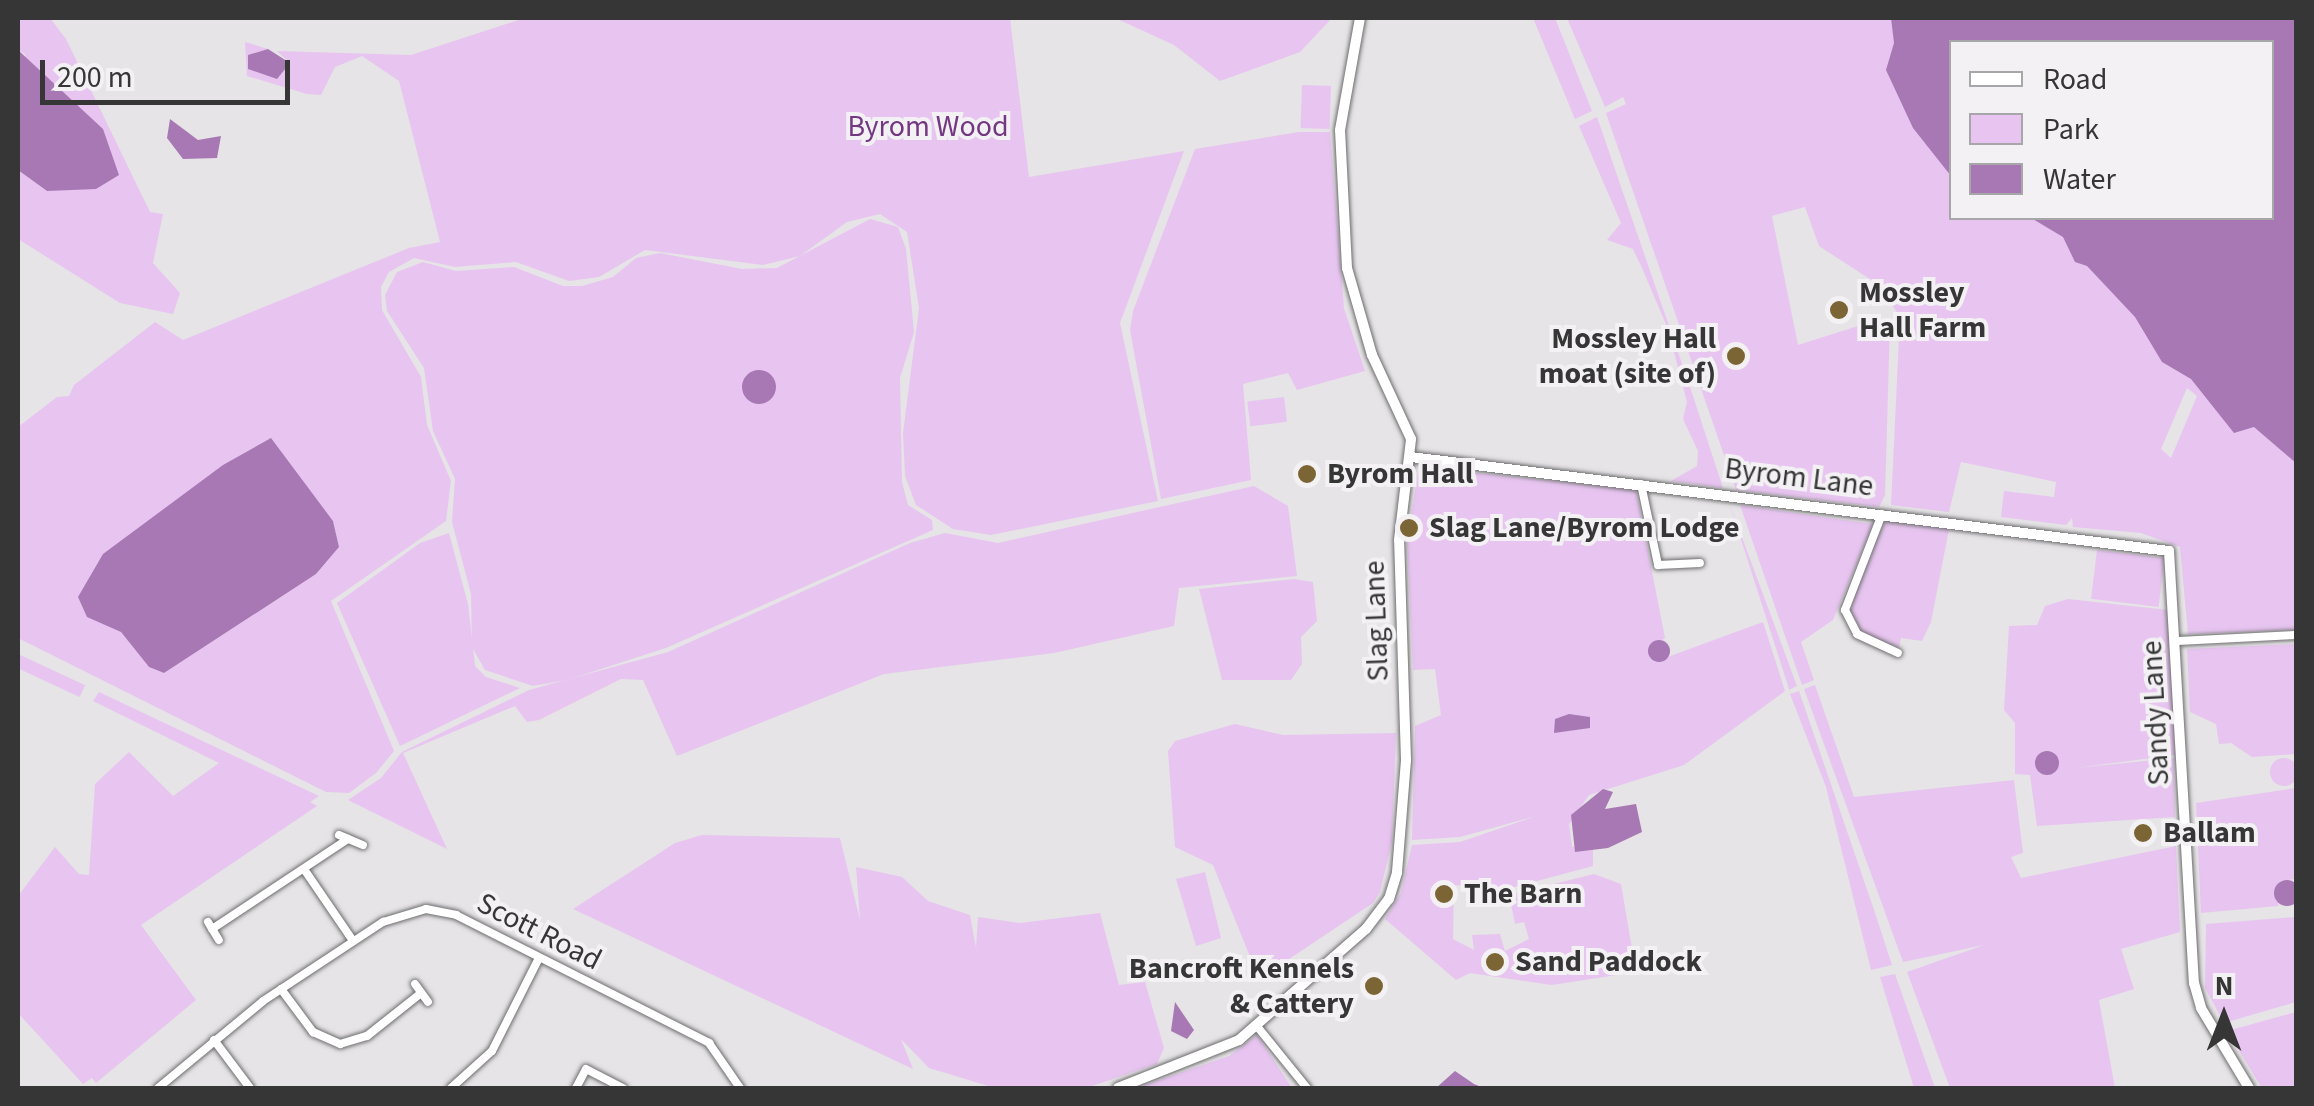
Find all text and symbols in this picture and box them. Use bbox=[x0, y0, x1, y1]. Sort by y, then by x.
scale bar bbox=[45, 40, 295, 102]
legend bbox=[1949, 40, 2274, 220]
text: 200 m bbox=[57, 56, 133, 99]
text: Road bbox=[2043, 58, 2107, 101]
text: Park bbox=[2043, 108, 2099, 151]
park label: Byrom Wood bbox=[847, 109, 1009, 145]
text: Water bbox=[2043, 158, 2116, 201]
place label: Mossley Hall Farm bbox=[1859, 275, 1986, 346]
marker: Mossley Hall Farm bbox=[1828, 299, 1850, 321]
place label: Mossley Hall moat (site of) bbox=[1539, 321, 1716, 392]
marker: Mossley Hall moat (site of) bbox=[1725, 345, 1747, 367]
street label: Byrom Lane bbox=[1723, 451, 1875, 505]
place label: Byrom Hall bbox=[1327, 456, 1473, 492]
marker: Byrom Hall bbox=[1296, 463, 1318, 485]
place label: Slag Lane/Byrom Lodge bbox=[1429, 510, 1740, 546]
marker: Slag Lane/Byrom Lodge bbox=[1398, 517, 1420, 539]
street label: Slag Lane bbox=[1357, 560, 1397, 682]
street label: Sandy Lane bbox=[2134, 640, 2178, 786]
place label: Ballam bbox=[2163, 815, 2256, 851]
marker: Ballam bbox=[2132, 822, 2154, 844]
place label: The Barn bbox=[1464, 876, 1582, 912]
marker: The Barn bbox=[1433, 883, 1455, 905]
street label: Scott Road bbox=[471, 885, 607, 979]
place label: Sand Paddock bbox=[1515, 944, 1702, 980]
place label: Bancroft Kennels & Cattery bbox=[1129, 951, 1354, 1022]
marker: Sand Paddock bbox=[1484, 951, 1506, 973]
north arrow bbox=[2174, 966, 2274, 1066]
text: N bbox=[2215, 966, 2233, 1006]
marker: Bancroft Kennels & Cattery bbox=[1363, 975, 1385, 997]

